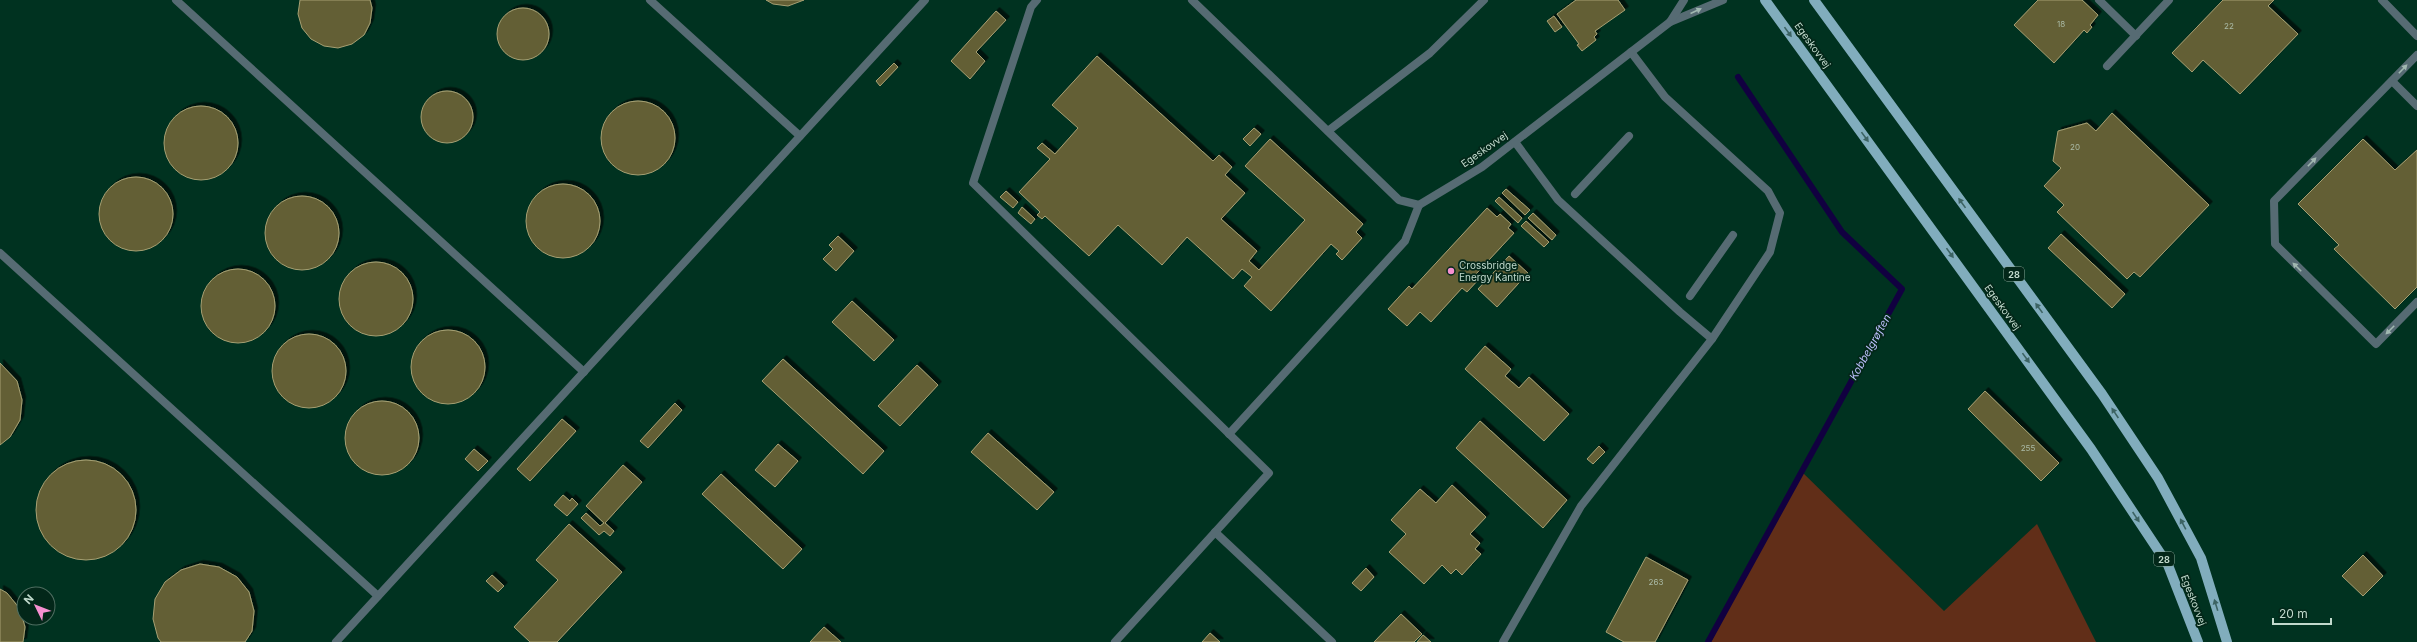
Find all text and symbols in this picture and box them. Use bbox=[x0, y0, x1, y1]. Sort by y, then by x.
one-way arrow bbox=[1691, 7, 1703, 13]
house number: 18 bbox=[2057, 19, 2065, 29]
street label: Egeskovvej bbox=[1792, 20, 1834, 70]
house number: 22 bbox=[2224, 21, 2234, 31]
one-way arrow bbox=[1784, 26, 1792, 37]
one-way arrow bbox=[2398, 64, 2408, 74]
street label: Egeskovvej bbox=[1459, 129, 1509, 169]
one-way arrow bbox=[1861, 131, 1869, 142]
house number: 20 bbox=[2070, 142, 2080, 152]
one-way arrow bbox=[2308, 157, 2317, 167]
one-way arrow bbox=[1958, 197, 1966, 208]
one-way arrow bbox=[1945, 247, 1954, 258]
place label: Crossbridge Energy Kantine bbox=[1459, 259, 1531, 283]
one-way arrow bbox=[2292, 262, 2302, 271]
marker: Crossbridge Energy Kantine bbox=[1446, 266, 1456, 276]
road number: 28 bbox=[2004, 267, 2024, 281]
street label: Egeskovvej bbox=[1982, 282, 2024, 332]
one-way arrow bbox=[2035, 302, 2043, 313]
water label: Kobbelgrøften bbox=[1846, 311, 1894, 383]
one-way arrow bbox=[2385, 325, 2395, 335]
one-way arrow bbox=[2022, 353, 2030, 364]
one-way arrow bbox=[2111, 408, 2119, 418]
house number: 255 bbox=[2021, 443, 2035, 453]
one-way arrow bbox=[2132, 511, 2139, 522]
one-way arrow bbox=[2179, 518, 2186, 529]
road number: 28 bbox=[2154, 552, 2174, 566]
street label: Egeskovvej bbox=[2179, 573, 2209, 627]
house number: 263 bbox=[1649, 577, 1663, 587]
north arrow bbox=[16, 586, 56, 626]
text: N bbox=[21, 591, 37, 607]
one-way arrow bbox=[2213, 598, 2219, 610]
scale bar bbox=[2273, 600, 2331, 626]
text: 20 m bbox=[2279, 606, 2308, 621]

